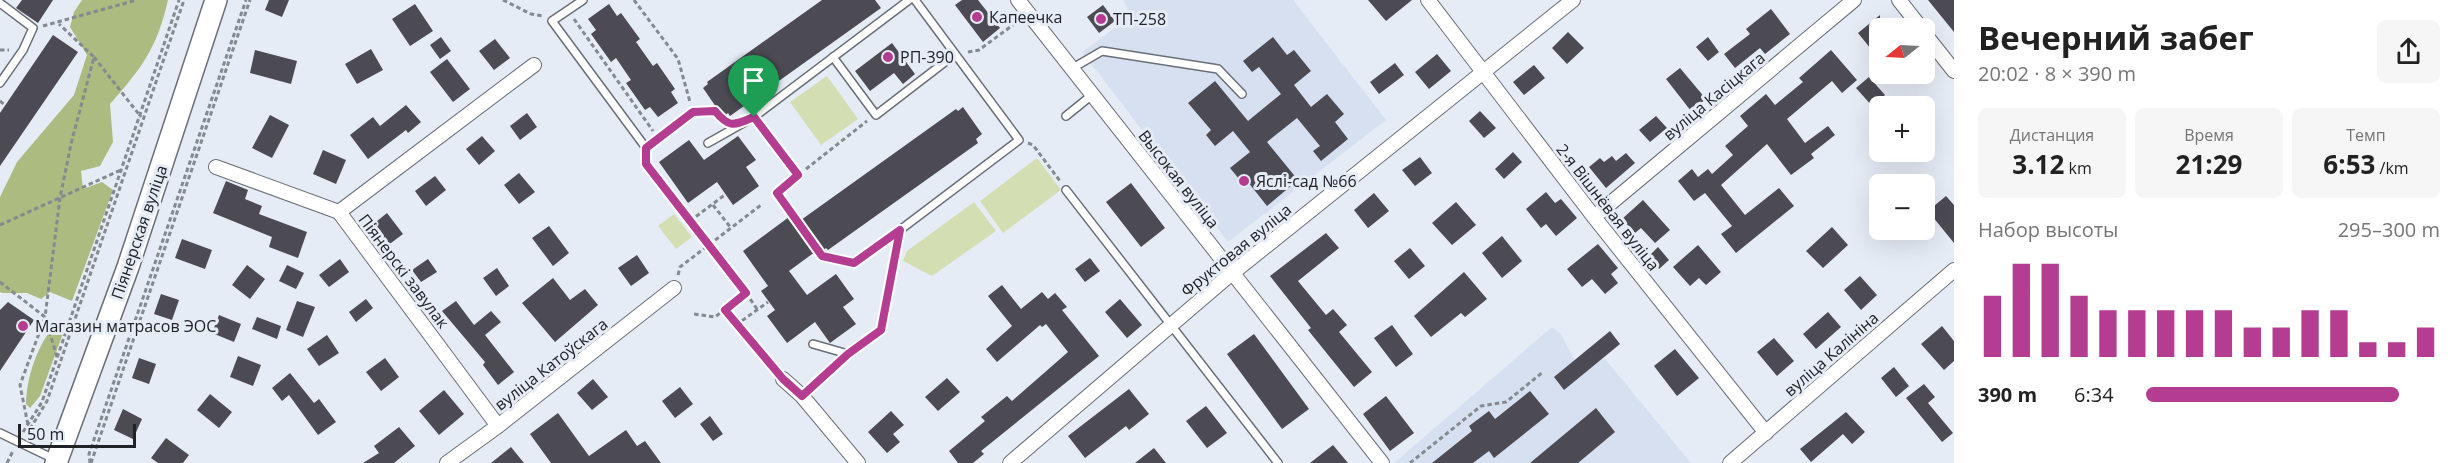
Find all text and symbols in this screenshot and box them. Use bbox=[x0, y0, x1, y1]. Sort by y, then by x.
place label: Капеечка bbox=[989, 6, 1062, 28]
place label: ТП-258 bbox=[1113, 8, 1166, 30]
marker: Капеечка bbox=[970, 10, 984, 24]
marker: ТП-258 bbox=[1094, 12, 1108, 26]
text: Вечерний забег bbox=[1978, 15, 2254, 60]
north arrow bbox=[1869, 18, 1935, 84]
map controls bbox=[1869, 18, 1935, 240]
button: share bbox=[2377, 20, 2440, 83]
place label: РП-390 bbox=[900, 46, 954, 68]
street label: вуліца Касіцкага bbox=[1658, 47, 1770, 145]
marker: РП-390 bbox=[881, 50, 895, 64]
pin bbox=[728, 55, 779, 117]
text: 20:02 · 8 × 390 m bbox=[1978, 60, 2136, 87]
icon: arrive bbox=[737, 64, 770, 97]
button: + bbox=[1869, 96, 1935, 162]
text: Дистанция bbox=[2010, 124, 2094, 146]
text: Время bbox=[2184, 124, 2234, 146]
text: Темп bbox=[2346, 124, 2386, 146]
street label: Высокая вуліца bbox=[1134, 125, 1224, 233]
street label: 2-я Вішнёвая вуліца bbox=[1551, 139, 1665, 275]
text: 3.12 bbox=[2012, 146, 2064, 182]
text: 21:29 bbox=[2176, 146, 2242, 182]
text: 6:53 bbox=[2323, 146, 2375, 182]
text: km bbox=[2064, 157, 2092, 179]
text: /km bbox=[2375, 157, 2409, 179]
street label: Піянерская вуліца bbox=[106, 162, 172, 302]
place label: Яслі-сад №66 bbox=[1256, 170, 1357, 192]
marker: Яслі-сад №66 bbox=[1237, 174, 1251, 188]
button: − bbox=[1869, 174, 1935, 240]
street label: Фруктовая вуліца bbox=[1176, 199, 1296, 301]
street label: Піянерскі завулак bbox=[354, 209, 455, 333]
text: Набор высоты bbox=[1978, 216, 2118, 243]
text: 295–300 m bbox=[2338, 216, 2440, 243]
street label: вуліца Калініна bbox=[1779, 307, 1883, 401]
street label: вуліца Катоўскага bbox=[490, 313, 612, 415]
place label: Магазин матрасов ЭОС bbox=[35, 315, 216, 337]
marker: Магазин матрасов ЭОС bbox=[16, 319, 30, 333]
text: 390 m bbox=[1978, 381, 2037, 408]
text: 6:34 bbox=[2074, 381, 2114, 408]
scale bar bbox=[18, 421, 136, 448]
text: 50 m bbox=[27, 423, 64, 445]

